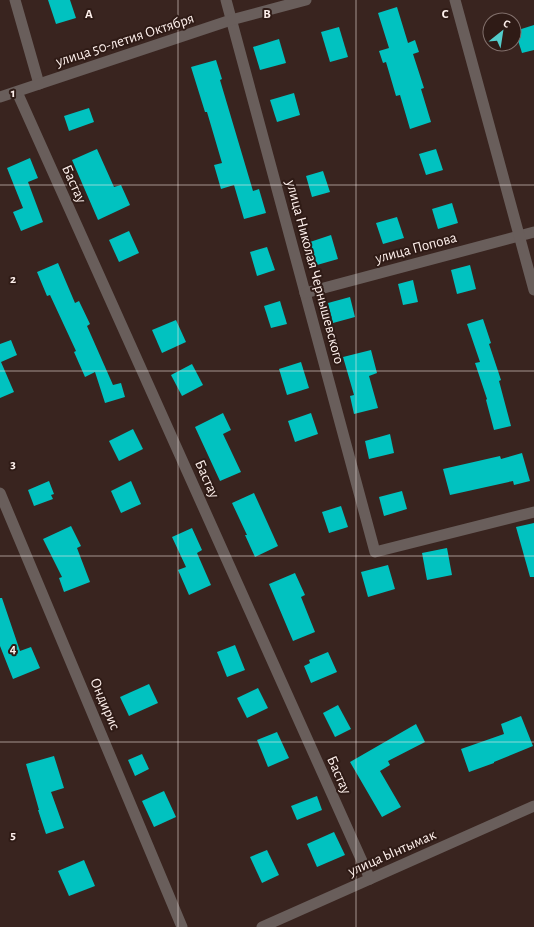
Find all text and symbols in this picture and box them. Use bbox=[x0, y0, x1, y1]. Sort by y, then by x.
text: A bbox=[85, 8, 93, 21]
text: B bbox=[263, 8, 271, 21]
text: C bbox=[442, 8, 449, 21]
street label: улица 50-летия Октября bbox=[53, 11, 196, 70]
north arrow bbox=[482, 12, 522, 52]
text: С bbox=[501, 17, 512, 30]
text: 1 bbox=[11, 87, 15, 100]
street label: Бастау bbox=[59, 163, 89, 206]
street label: улица Николая Чернышевского bbox=[283, 178, 347, 366]
street label: улица Попова bbox=[373, 230, 458, 266]
text: 2 bbox=[10, 273, 16, 286]
text: 3 bbox=[10, 458, 16, 471]
street label: Бастау bbox=[192, 458, 222, 501]
text: 4 bbox=[10, 643, 17, 656]
street label: Ондирис bbox=[87, 676, 123, 732]
street label: Бастау bbox=[324, 754, 354, 797]
street label: улица Ынтымак bbox=[345, 827, 438, 879]
text: 5 bbox=[10, 829, 16, 842]

